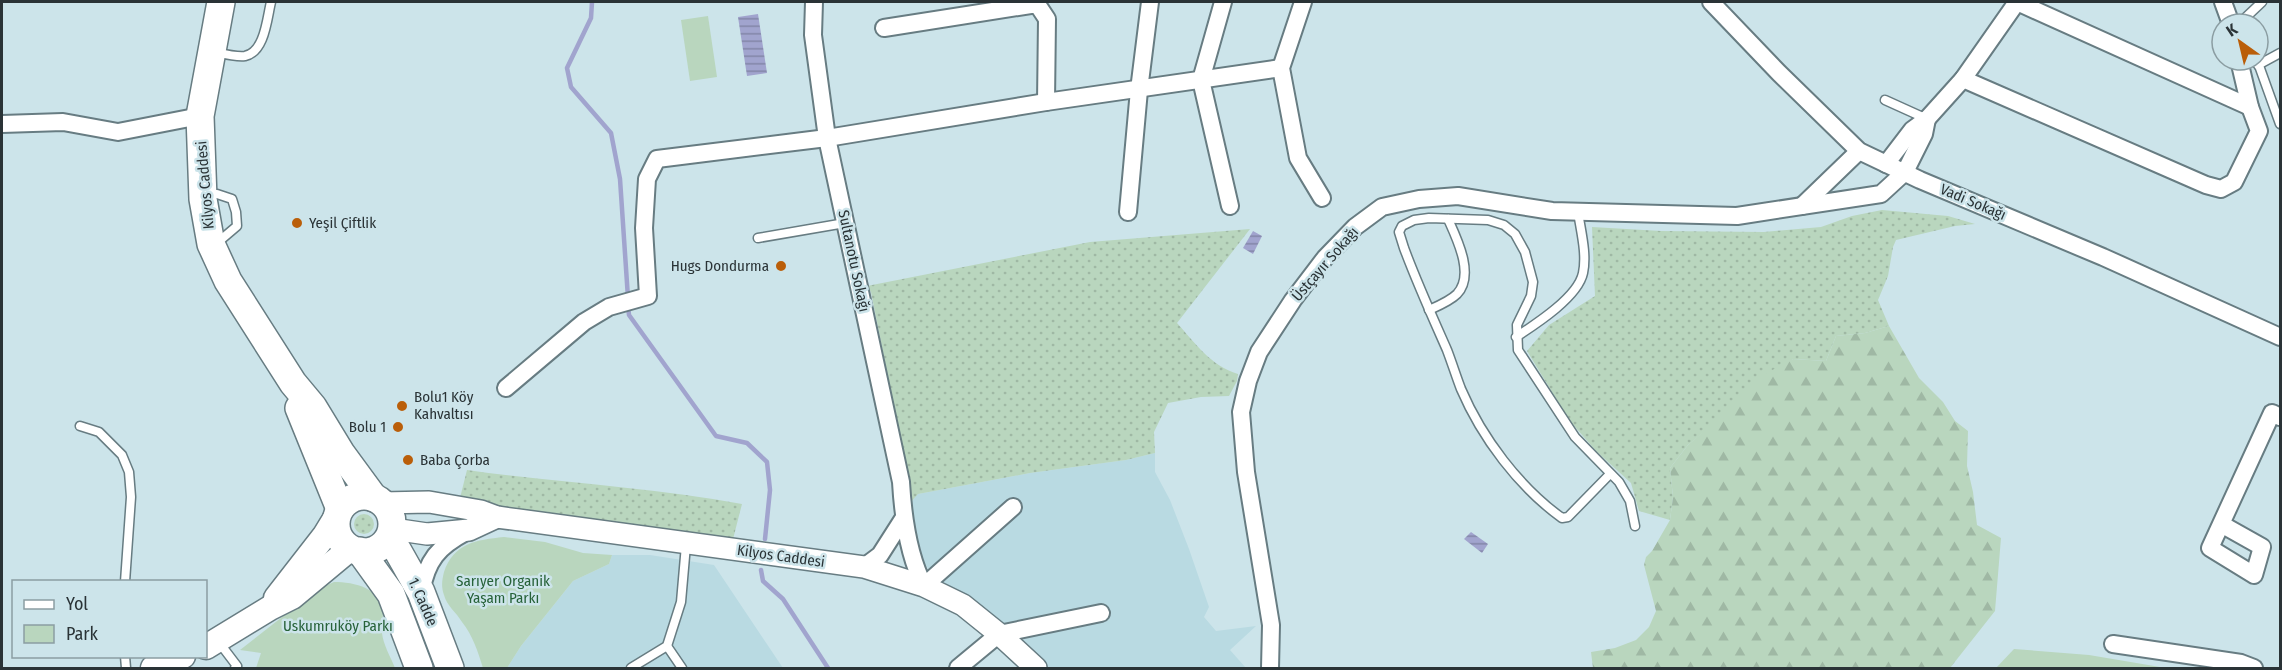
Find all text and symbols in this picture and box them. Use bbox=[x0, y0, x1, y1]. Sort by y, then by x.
north arrow bbox=[2210, 12, 2270, 72]
text: K bbox=[2223, 19, 2242, 40]
street label: Kilyos Caddesi bbox=[192, 140, 218, 230]
street label: Vadi Sokağı bbox=[1937, 180, 2009, 224]
street label: Sultanotu Sokağı bbox=[834, 208, 874, 314]
place label: Yeşil Çiftlik bbox=[309, 214, 376, 232]
marker: Yeşil Çiftlik bbox=[290, 216, 304, 230]
street label: Üstçayır Sokağı bbox=[1288, 223, 1362, 305]
place label: Hugs Dondurma bbox=[671, 257, 769, 275]
marker: Hugs Dondurma bbox=[774, 259, 788, 273]
place label: Bolu1 Köy Kahvaltısı bbox=[414, 388, 474, 423]
marker: Bolu1 Köy Kahvaltısı bbox=[395, 399, 409, 413]
place label: Bolu 1 bbox=[349, 418, 386, 436]
marker: Bolu 1 bbox=[391, 420, 405, 434]
place label: Baba Çorba bbox=[420, 451, 490, 469]
marker: Baba Çorba bbox=[401, 453, 415, 467]
street label: Kilyos Caddesi bbox=[736, 541, 826, 571]
park label: Sarıyer Organik Yaşam Parkı bbox=[456, 572, 550, 607]
street label: 1. Cadde bbox=[404, 575, 442, 629]
legend bbox=[12, 580, 207, 658]
text: Yol bbox=[66, 593, 88, 615]
park label: Uskumruköy Parkı bbox=[283, 617, 393, 635]
text: Park bbox=[66, 623, 99, 645]

